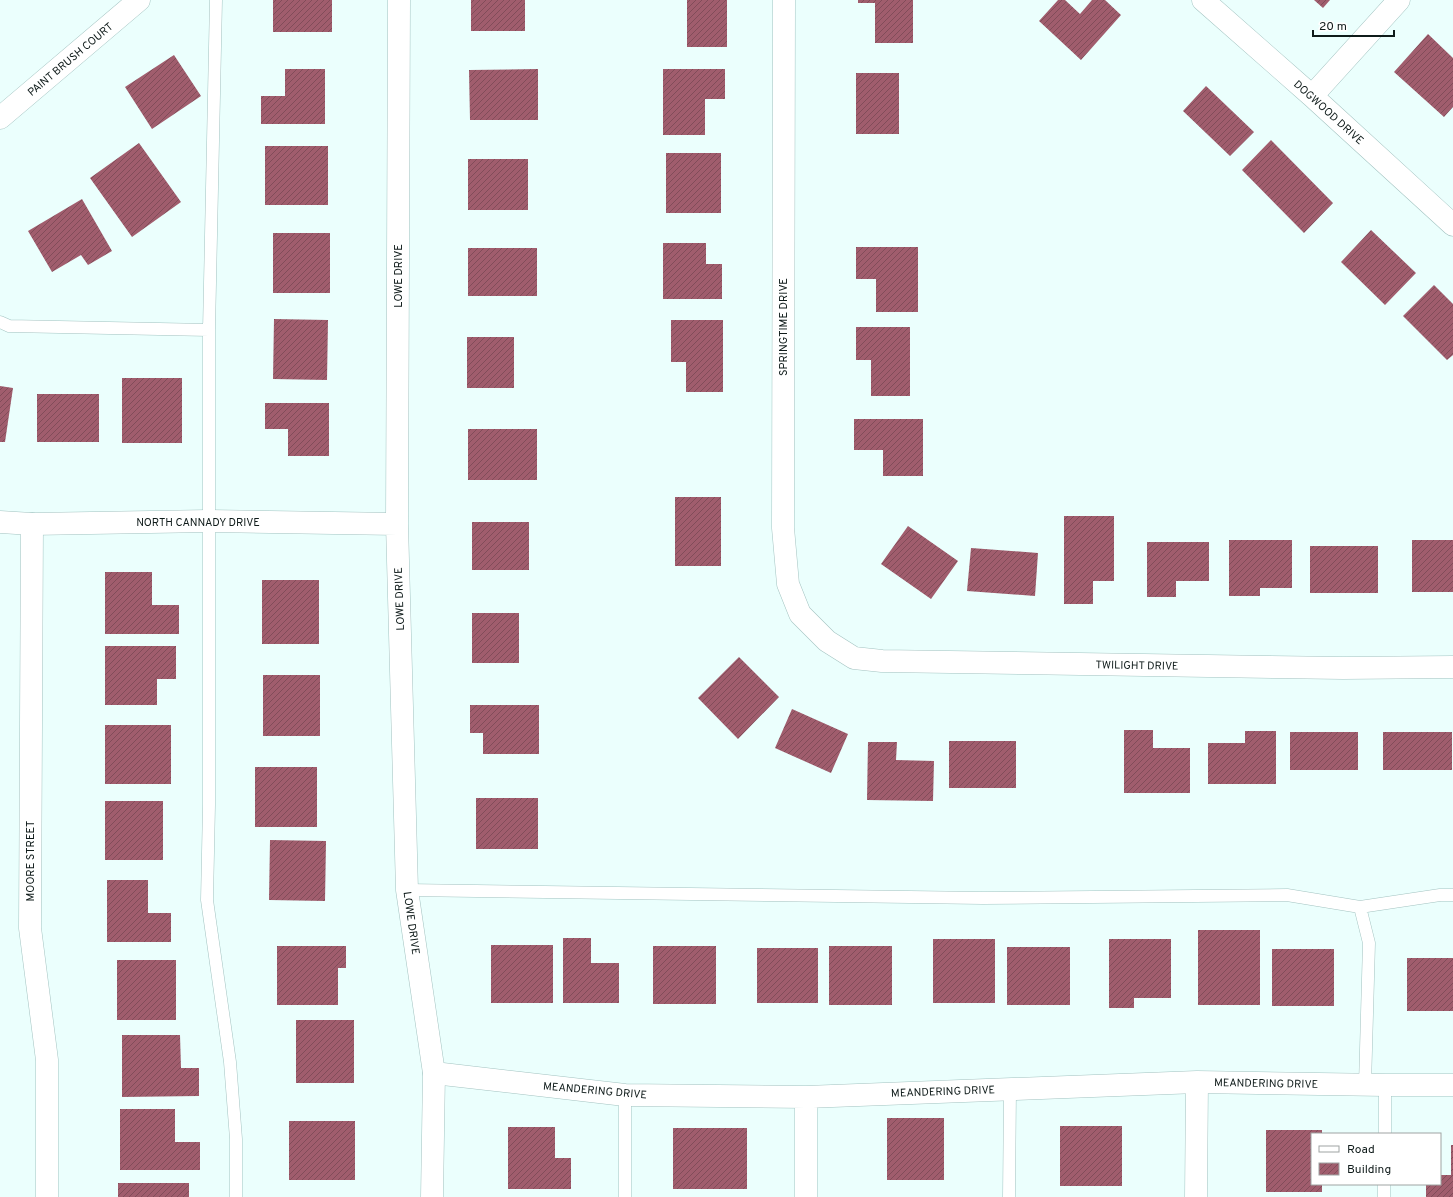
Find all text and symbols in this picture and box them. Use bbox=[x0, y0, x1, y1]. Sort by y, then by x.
scale bar bbox=[1313, 12, 1394, 38]
text: 20 m bbox=[1319, 19, 1347, 35]
street label: PAINT BRUSH COURT bbox=[25, 20, 116, 100]
street label: DOGWOOD DRIVE bbox=[1290, 78, 1366, 148]
street label: LOWE DRIVE bbox=[392, 244, 406, 308]
street label: SPRINGTIME DRIVE bbox=[777, 278, 791, 376]
street label: NORTH CANNADY DRIVE bbox=[136, 516, 260, 530]
street label: LOWE DRIVE bbox=[392, 567, 408, 631]
street label: TWILIGHT DRIVE bbox=[1095, 658, 1179, 674]
street label: MOORE STREET bbox=[24, 821, 38, 901]
street label: LOWE DRIVE bbox=[400, 891, 422, 956]
street label: MEANDERING DRIVE bbox=[1214, 1076, 1318, 1092]
street label: MEANDERING DRIVE bbox=[542, 1079, 647, 1103]
street label: MEANDERING DRIVE bbox=[891, 1083, 995, 1101]
legend bbox=[1311, 1133, 1441, 1185]
text: Road bbox=[1347, 1142, 1375, 1158]
text: Building bbox=[1347, 1162, 1391, 1178]

